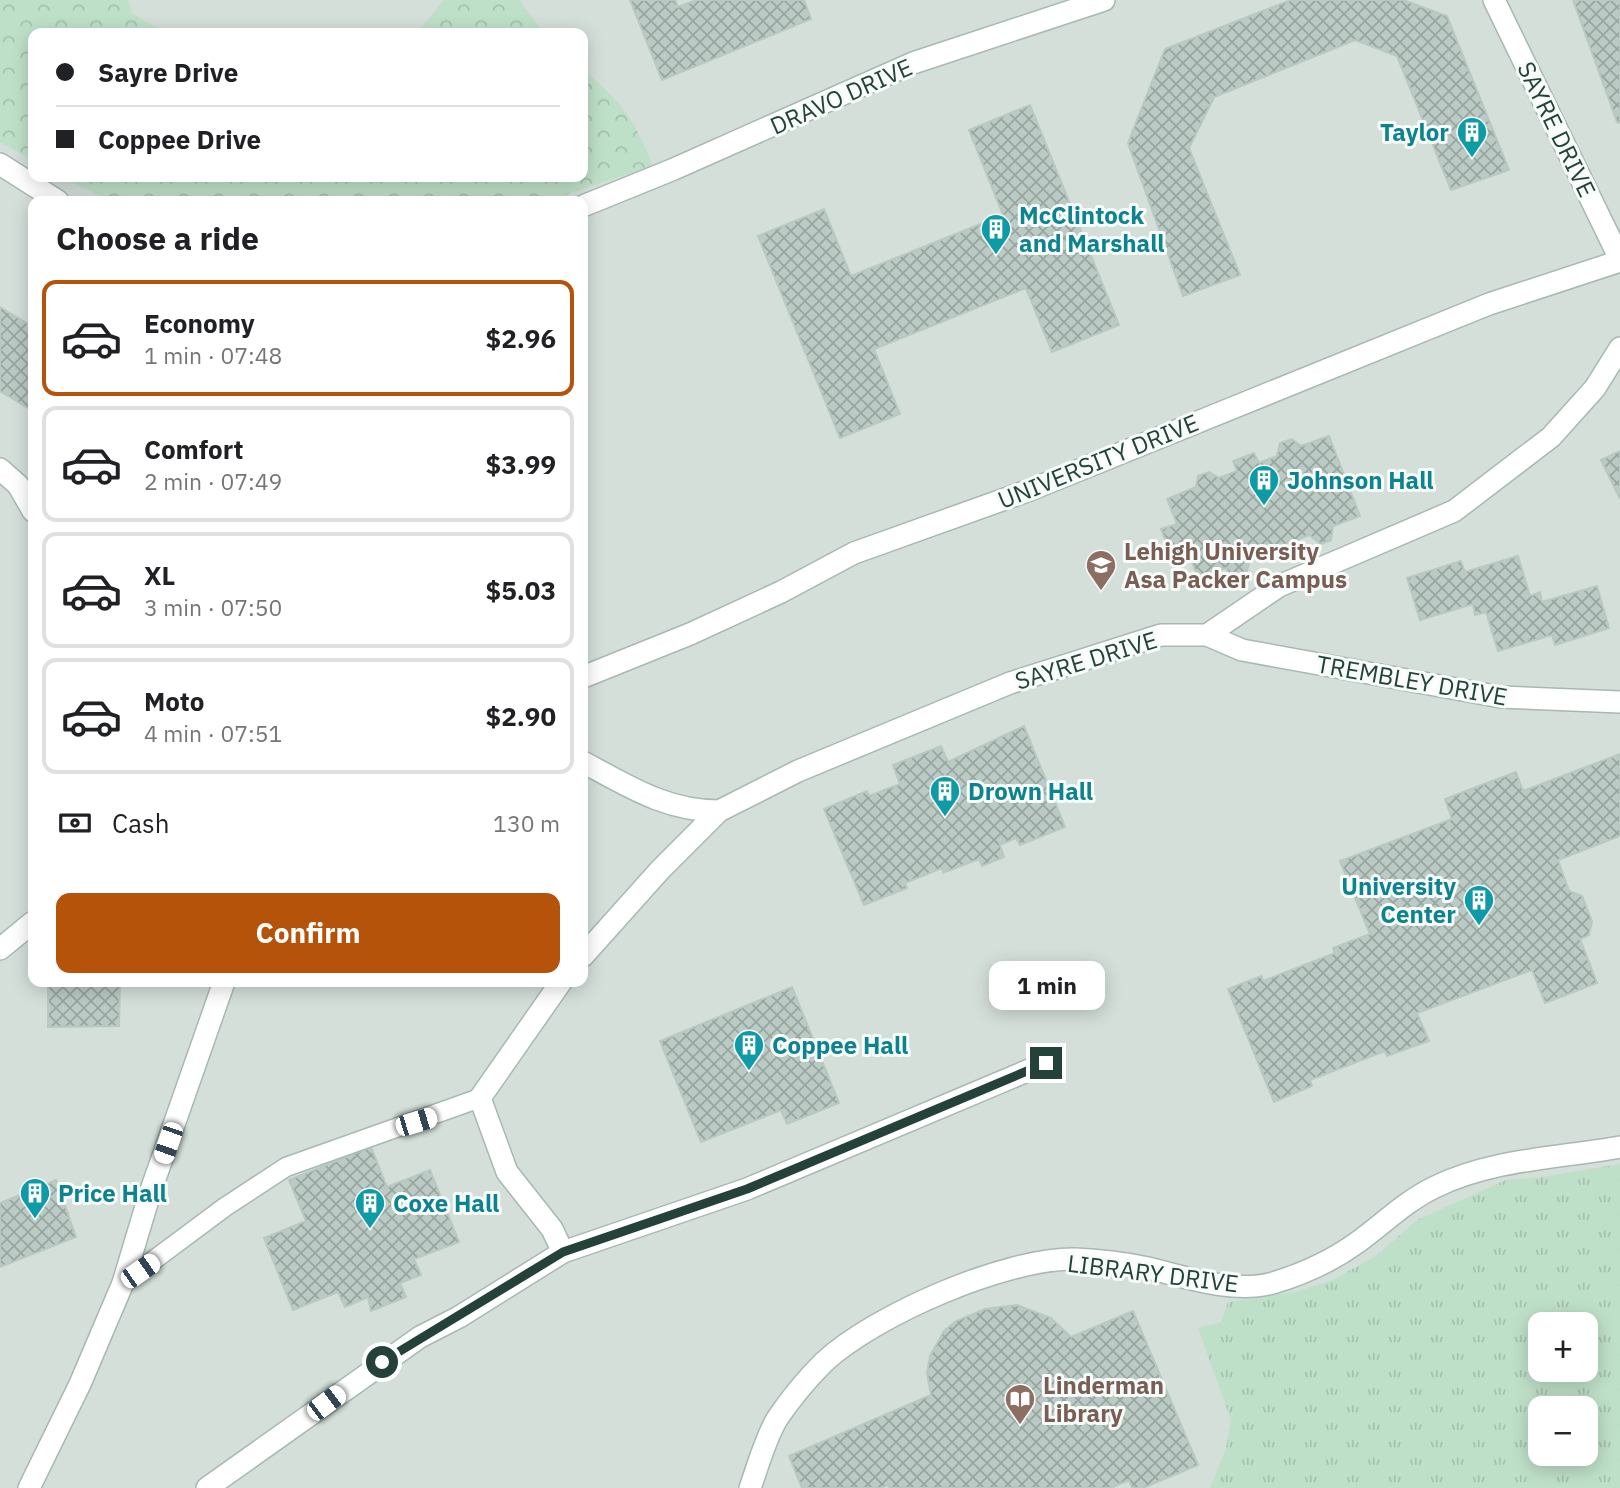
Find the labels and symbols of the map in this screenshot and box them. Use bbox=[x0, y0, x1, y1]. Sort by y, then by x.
street label: DRAVO DRIVE bbox=[765, 50, 917, 142]
street label: SAYRE DRIVE bbox=[1510, 56, 1604, 202]
building icon: Taylor bbox=[1455, 115, 1489, 159]
place label: Taylor bbox=[1380, 116, 1449, 148]
place label: McClintock and Marshall bbox=[1019, 199, 1165, 259]
building icon: McClintock and Marshall bbox=[979, 212, 1013, 256]
street label: UNIVERSITY DRIVE bbox=[993, 406, 1203, 516]
building icon: Johnson Hall bbox=[1247, 463, 1281, 507]
place label: Johnson Hall bbox=[1287, 464, 1434, 496]
place label: Lehigh University Asa Packer Campus bbox=[1124, 535, 1347, 595]
school or university icon: Lehigh University Asa Packer Campus bbox=[1084, 548, 1118, 592]
street label: SAYRE DRIVE bbox=[1011, 623, 1161, 697]
street label: TREMBLEY DRIVE bbox=[1314, 647, 1510, 713]
building icon: Drown Hall bbox=[928, 774, 962, 818]
place label: Drown Hall bbox=[968, 775, 1093, 807]
place label: University Center bbox=[1341, 870, 1456, 930]
building icon: University Center bbox=[1462, 883, 1496, 927]
callout: 1 min bbox=[988, 962, 1104, 1010]
building icon: Coppee Hall bbox=[732, 1028, 766, 1072]
place label: Coppee Hall bbox=[772, 1029, 908, 1061]
route end bbox=[1030, 1047, 1062, 1079]
car bbox=[393, 1106, 440, 1138]
car bbox=[152, 1120, 185, 1166]
building icon: Price Hall bbox=[18, 1176, 52, 1220]
place label: Price Hall bbox=[58, 1177, 167, 1209]
building icon: Coxe Hall bbox=[353, 1186, 387, 1230]
place label: Coxe Hall bbox=[393, 1187, 499, 1219]
street label: LIBRARY DRIVE bbox=[1066, 1247, 1240, 1299]
car bbox=[117, 1250, 164, 1292]
route start bbox=[366, 1346, 398, 1378]
place label: Linderman Library bbox=[1043, 1369, 1164, 1429]
car bbox=[303, 1382, 350, 1424]
library icon: Linderman Library bbox=[1003, 1382, 1037, 1426]

